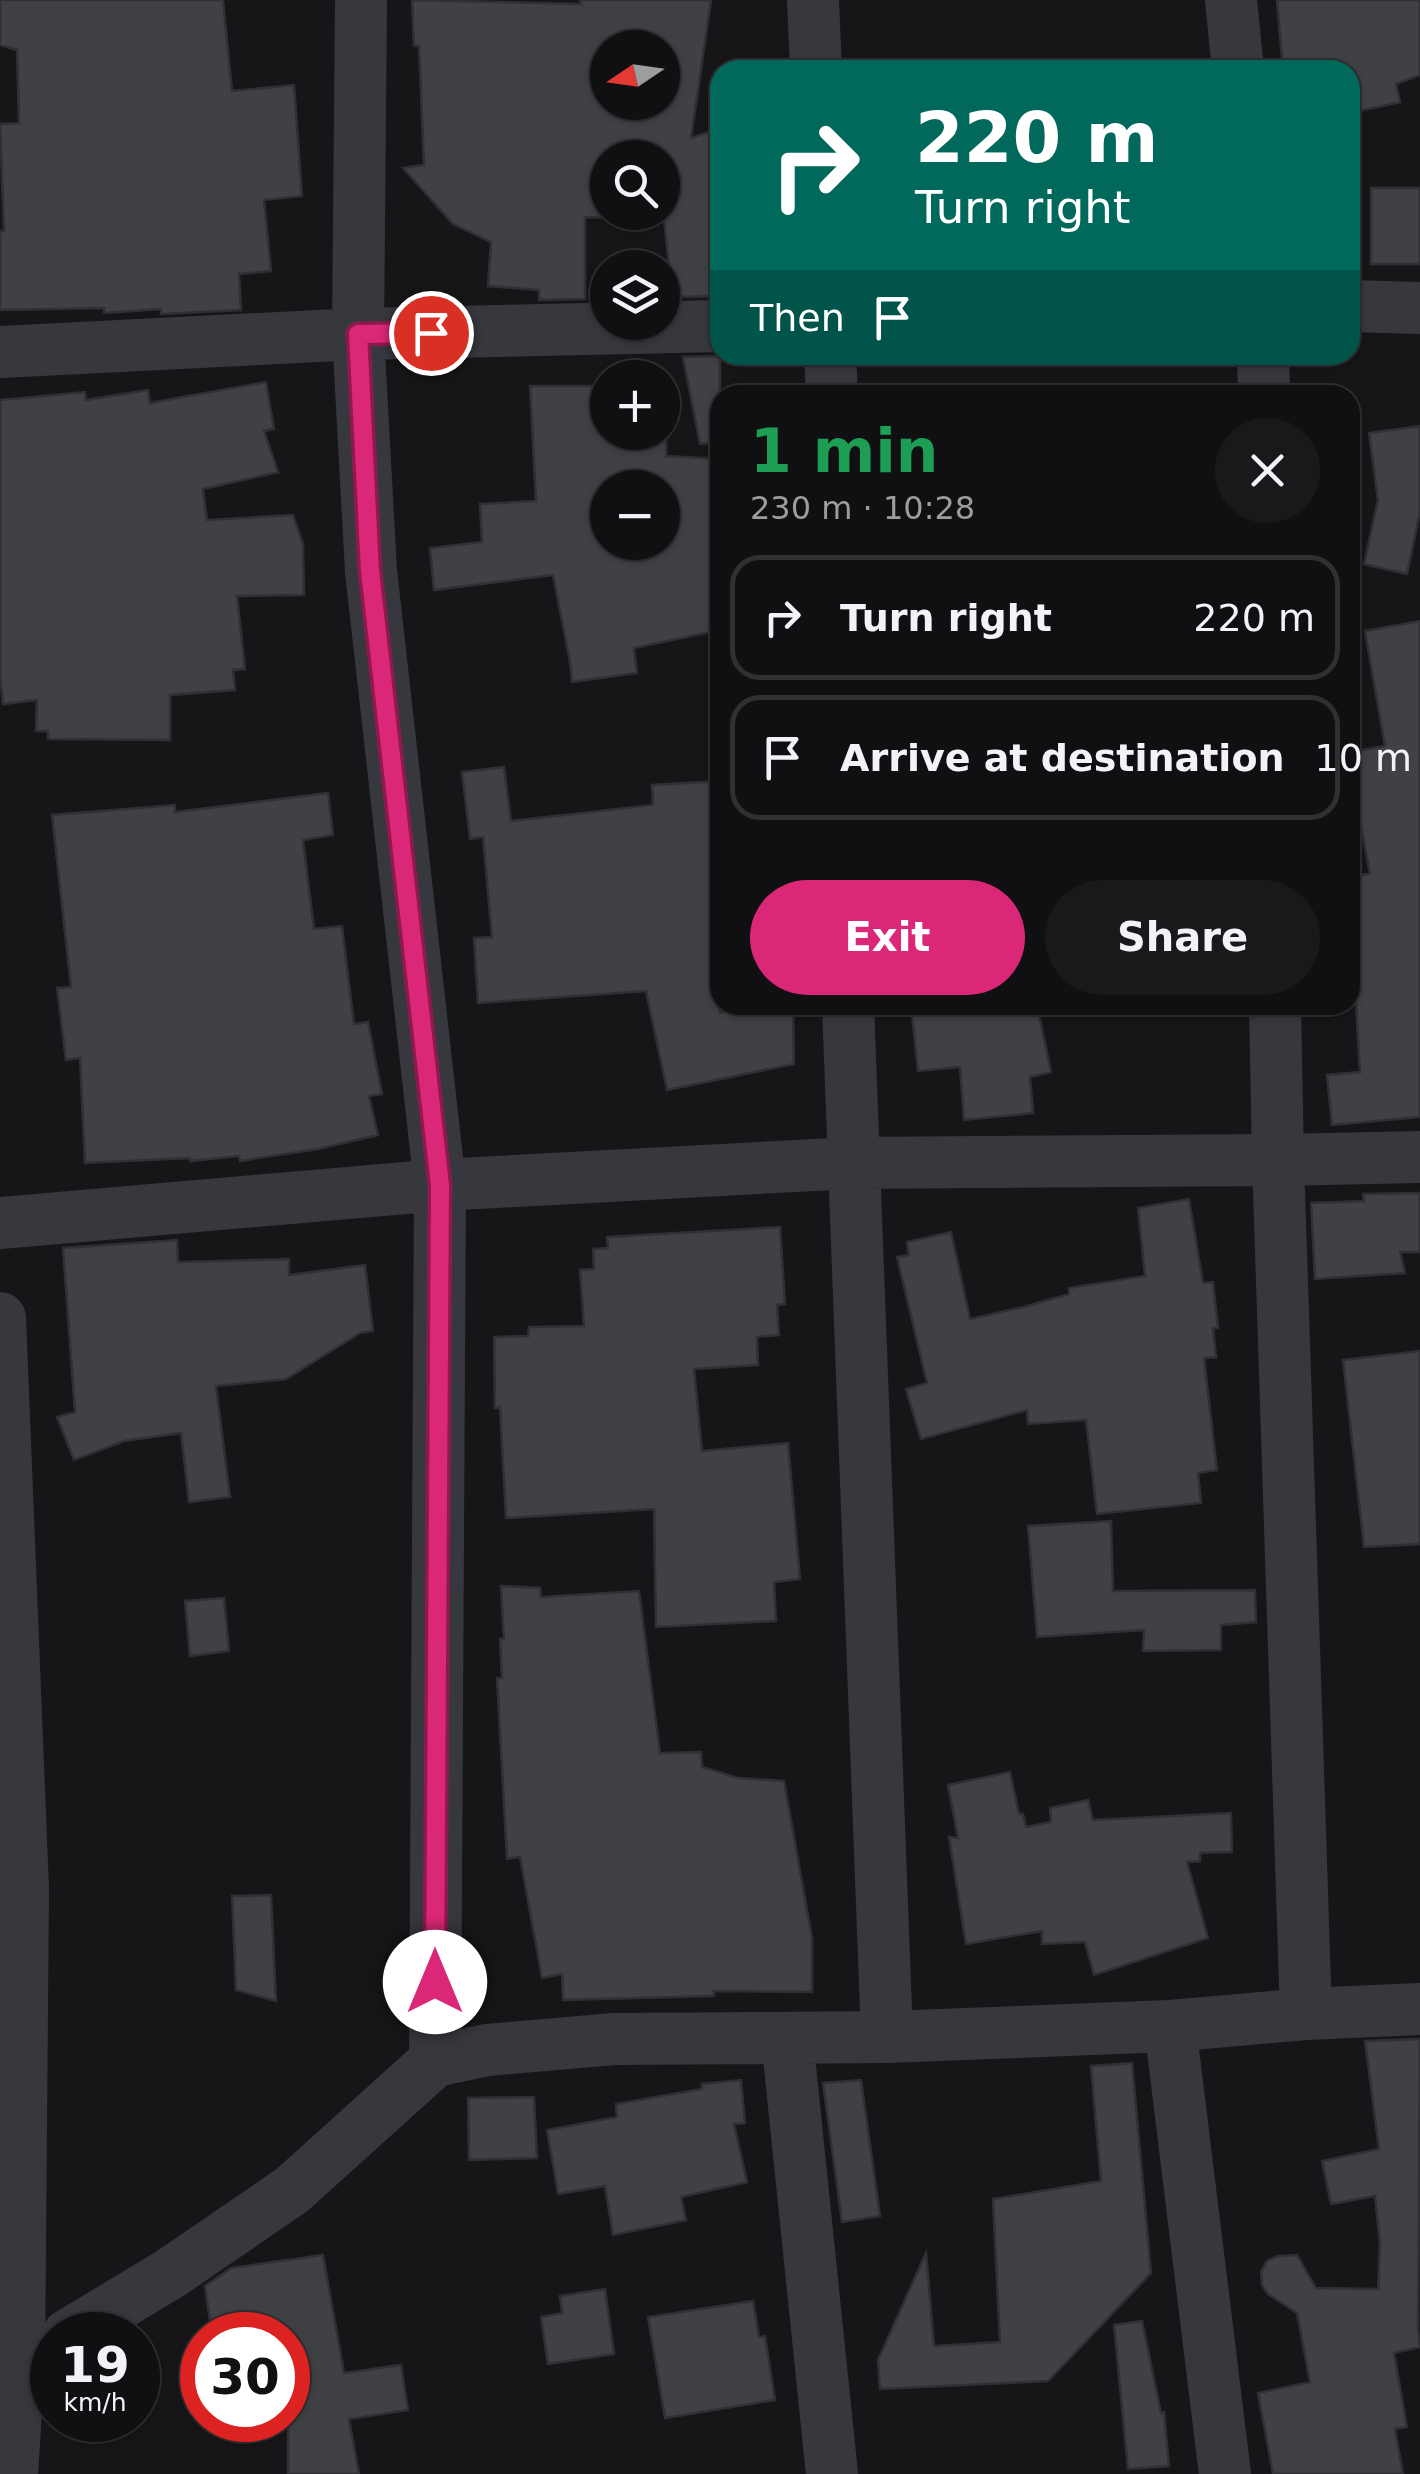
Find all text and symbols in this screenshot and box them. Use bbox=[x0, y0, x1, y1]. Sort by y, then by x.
north arrow bbox=[590, 30, 680, 120]
map controls bbox=[590, 30, 680, 560]
text: 220 m bbox=[915, 97, 1158, 179]
icon: right bbox=[750, 100, 880, 230]
button: search bbox=[590, 140, 680, 230]
text: Turn right bbox=[915, 181, 1130, 234]
button: layers bbox=[590, 250, 680, 340]
icon: arrive bbox=[865, 290, 920, 345]
pin bbox=[389, 291, 474, 376]
text: Then bbox=[750, 296, 845, 340]
icon: arrive bbox=[404, 306, 459, 361]
button: + bbox=[590, 360, 680, 450]
text: 1 min bbox=[750, 416, 938, 486]
button: close bbox=[1215, 418, 1320, 523]
button: − bbox=[590, 470, 680, 560]
text: 230 m · 10:28 bbox=[750, 489, 975, 527]
icon: right bbox=[755, 590, 810, 645]
text: Turn right bbox=[840, 596, 1052, 640]
text: 220 m bbox=[1193, 596, 1315, 640]
icon: arrive bbox=[755, 730, 810, 785]
text: Arrive at destination bbox=[840, 736, 1285, 780]
text: 10 m bbox=[1315, 736, 1412, 780]
button: Exit bbox=[750, 880, 1025, 995]
button: Share bbox=[1045, 880, 1320, 995]
position arrow bbox=[383, 1930, 487, 2034]
speed limit sign: 30 bbox=[180, 2312, 310, 2442]
text: 19 bbox=[60, 2336, 130, 2394]
text: km/h bbox=[63, 2388, 127, 2417]

